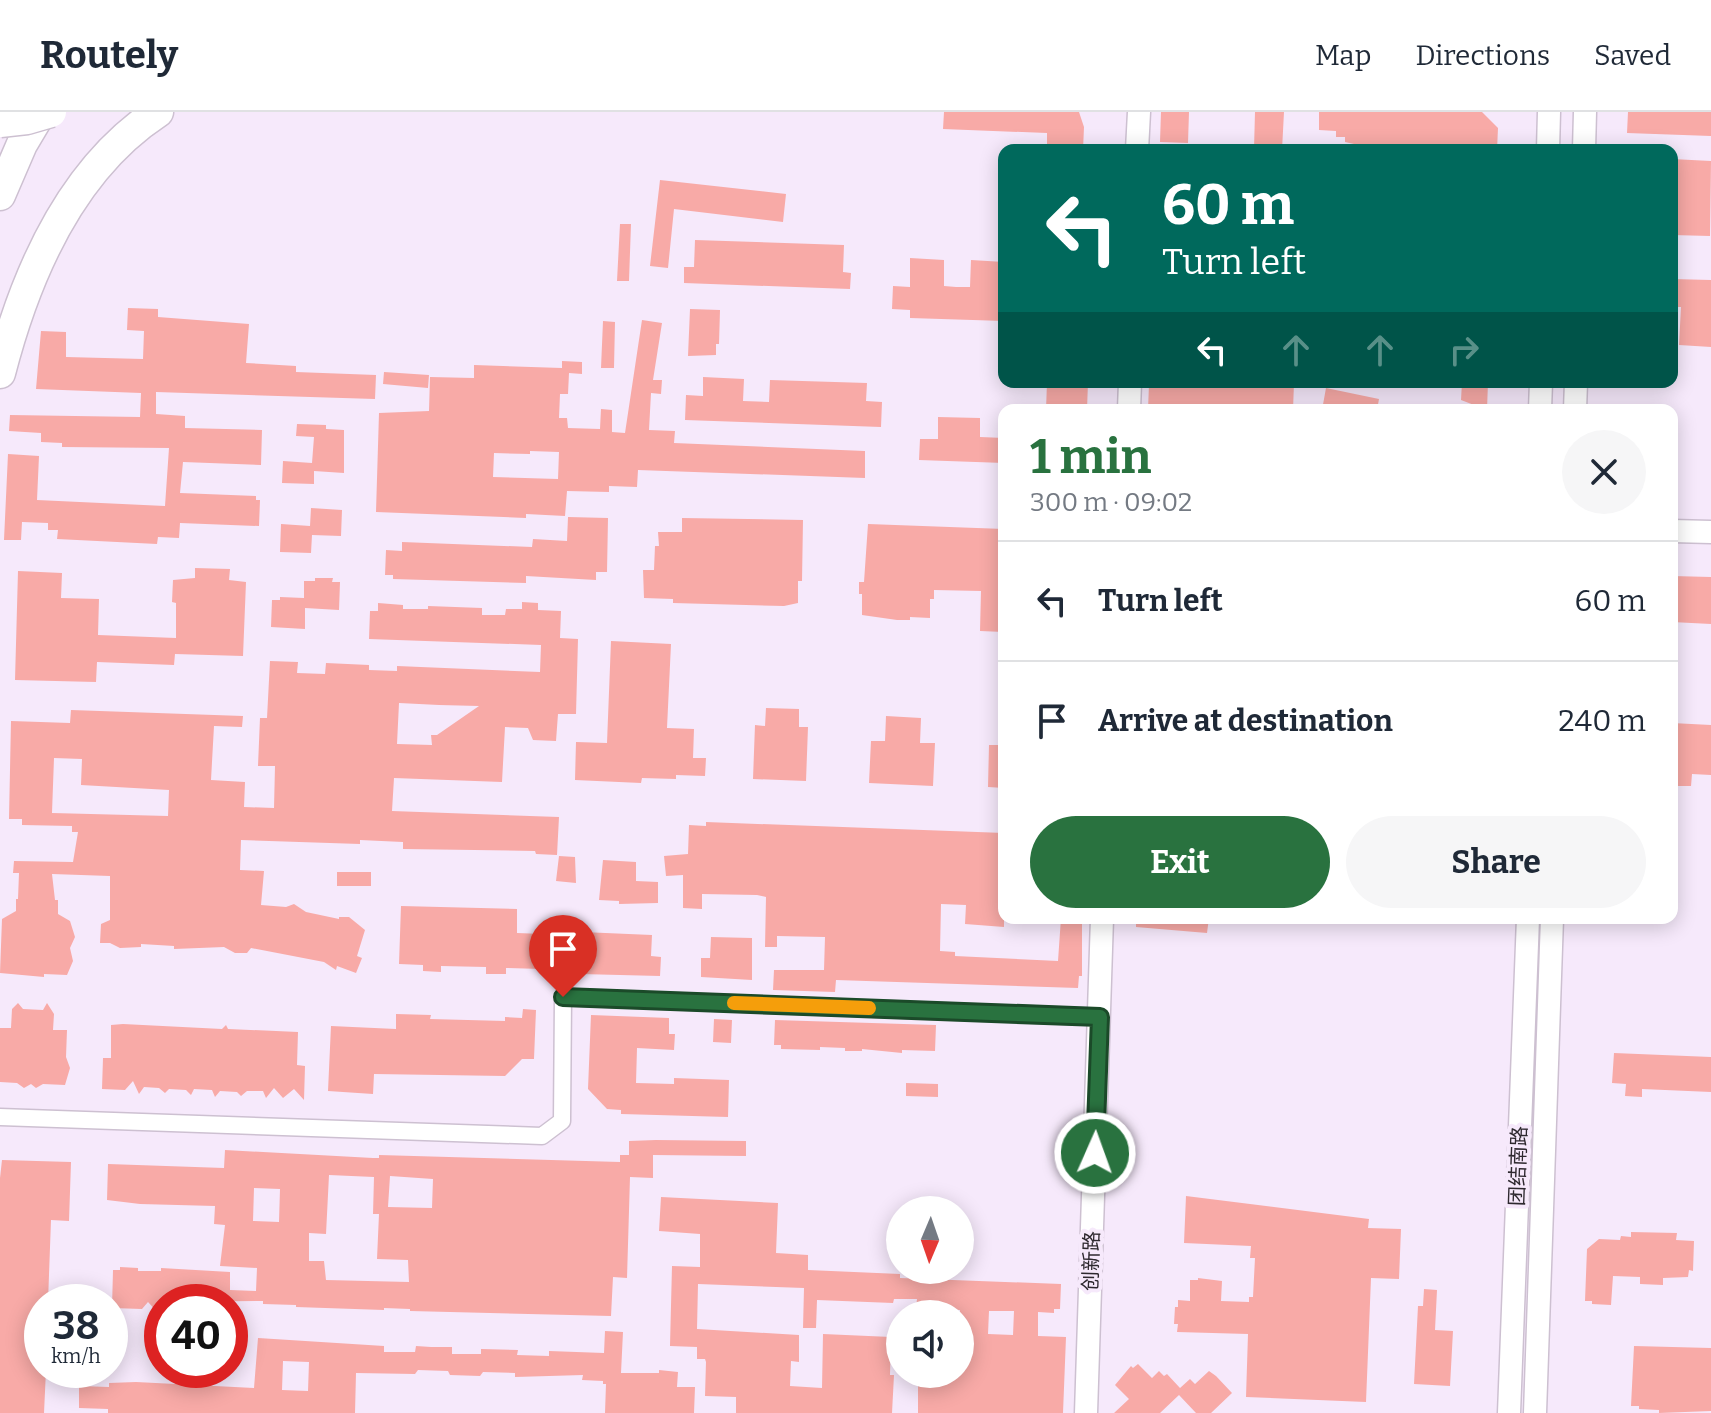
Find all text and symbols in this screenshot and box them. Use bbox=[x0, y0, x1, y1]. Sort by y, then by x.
text: Routely bbox=[40, 32, 178, 78]
text: Map bbox=[1315, 39, 1371, 72]
text: Directions bbox=[1415, 39, 1550, 72]
text: Saved bbox=[1594, 39, 1671, 72]
text: 60 m bbox=[1162, 172, 1294, 239]
icon: left bbox=[1030, 176, 1134, 280]
text: Turn left bbox=[1162, 240, 1306, 284]
icon: left bbox=[1190, 328, 1234, 372]
icon: ahead bbox=[1274, 328, 1318, 372]
icon: ahead bbox=[1358, 328, 1402, 372]
icon: right bbox=[1442, 328, 1486, 372]
text: 1 min bbox=[1030, 428, 1151, 486]
button: close bbox=[1562, 430, 1646, 514]
text: 300 m · 09:02 bbox=[1030, 487, 1192, 518]
icon: left bbox=[1030, 579, 1074, 623]
text: Turn left bbox=[1098, 583, 1223, 619]
text: 60 m bbox=[1575, 583, 1646, 619]
icon: arrive bbox=[1030, 699, 1074, 743]
text: Arrive at destination bbox=[1098, 703, 1393, 739]
text: 240 m bbox=[1558, 703, 1646, 739]
button: Exit bbox=[1030, 816, 1330, 908]
button: Share bbox=[1346, 816, 1646, 908]
pin bbox=[529, 915, 597, 997]
icon: arrive bbox=[541, 927, 585, 971]
position arrow bbox=[1053, 1111, 1137, 1195]
street label: 团结南路 bbox=[1505, 1126, 1531, 1206]
north arrow bbox=[886, 1196, 974, 1284]
map controls bbox=[886, 1196, 974, 1388]
street label: 创新路 bbox=[1078, 1231, 1104, 1291]
speed limit sign: 40 bbox=[144, 1284, 248, 1388]
button: sound bbox=[886, 1300, 974, 1388]
text: 38 bbox=[52, 1302, 100, 1350]
text: km/h bbox=[51, 1344, 101, 1368]

